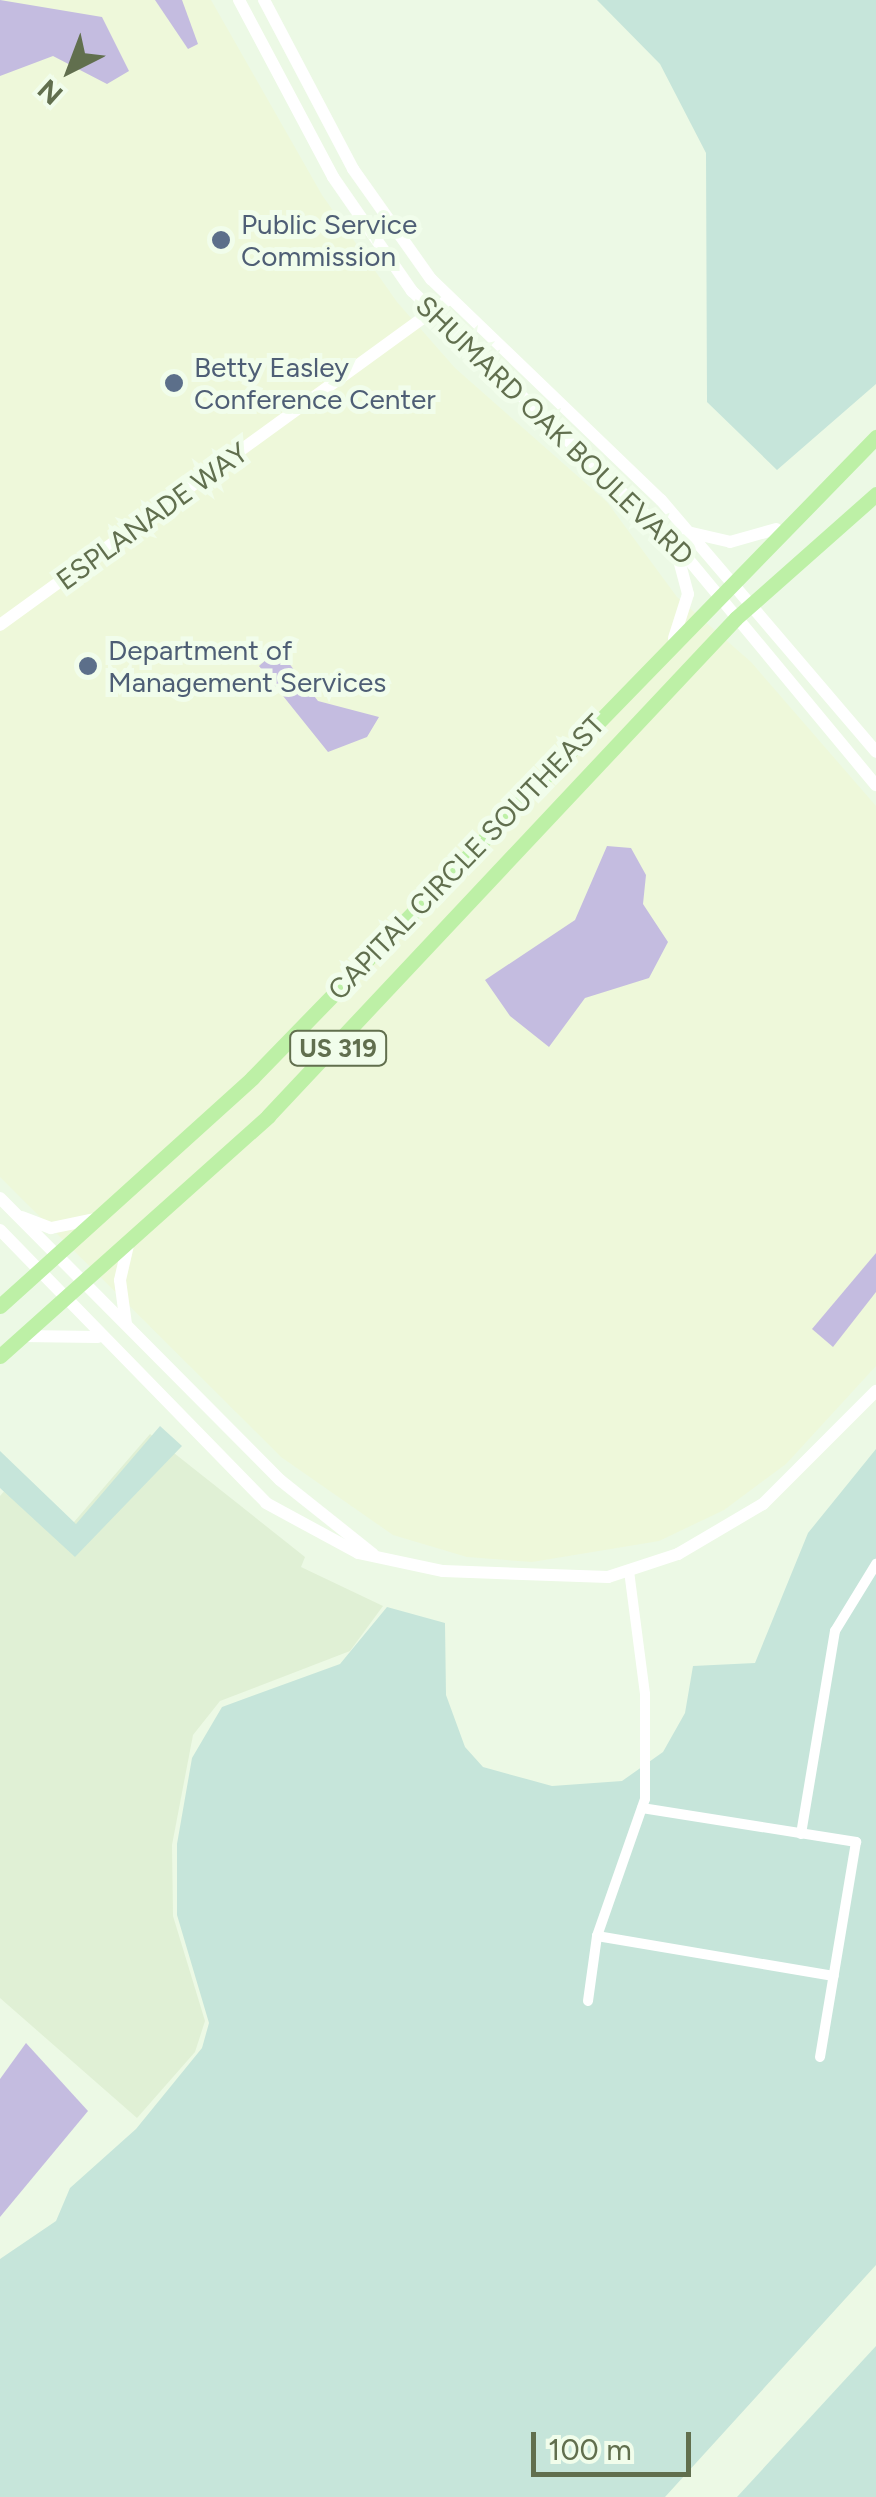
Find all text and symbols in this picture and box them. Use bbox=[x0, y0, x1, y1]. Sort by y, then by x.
north arrow bbox=[20, 20, 120, 120]
text: N bbox=[31, 72, 69, 112]
place label: Public Service Commission bbox=[241, 207, 417, 273]
marker: Public Service Commission bbox=[210, 229, 232, 251]
street label: SHUMARD OAK BOULEVARD bbox=[409, 288, 701, 572]
place label: Betty Easley Conference Center bbox=[194, 350, 436, 416]
marker: Betty Easley Conference Center bbox=[163, 372, 185, 394]
street label: ESPLANADE WAY bbox=[50, 435, 254, 597]
place label: Department of Management Services bbox=[108, 633, 386, 699]
marker: Department of Management Services bbox=[77, 655, 99, 677]
street label: CAPITAL CIRCLE SOUTHEAST bbox=[321, 707, 611, 1007]
road number: US 319 bbox=[288, 1028, 388, 1068]
scale bar bbox=[536, 2412, 696, 2474]
text: 100 m bbox=[548, 2431, 632, 2468]

